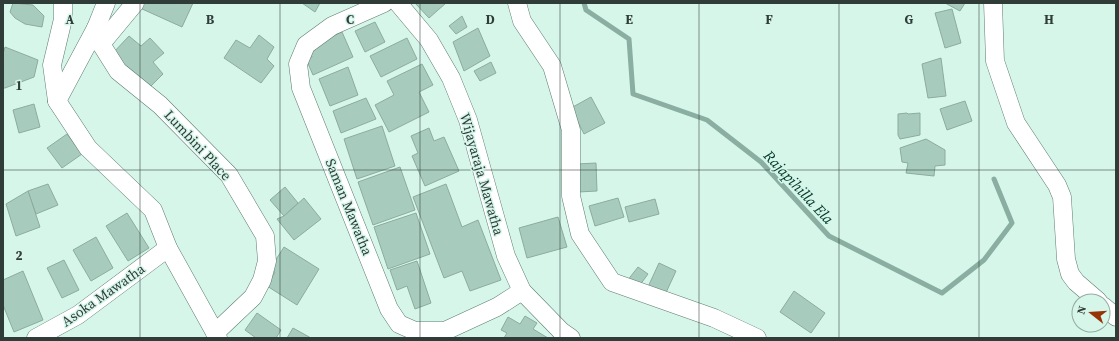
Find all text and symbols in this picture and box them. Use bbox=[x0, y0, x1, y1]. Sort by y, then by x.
text: A bbox=[66, 11, 75, 28]
text: B bbox=[206, 11, 215, 28]
text: C bbox=[346, 11, 354, 28]
text: D bbox=[485, 11, 495, 28]
text: E bbox=[625, 11, 633, 28]
text: F bbox=[765, 11, 773, 28]
text: G bbox=[905, 11, 914, 28]
text: H bbox=[1044, 11, 1054, 28]
text: 1 bbox=[15, 77, 23, 94]
street label: Lumbini Place bbox=[160, 105, 236, 185]
street label: Wijayaraja Mawatha bbox=[455, 111, 509, 238]
water label: Rajapihilla Ela bbox=[758, 145, 839, 229]
street label: Saman Mawatha bbox=[321, 156, 378, 259]
text: 2 bbox=[15, 247, 23, 264]
street label: Asoka Mawatha bbox=[57, 258, 150, 331]
north arrow bbox=[1071, 293, 1111, 333]
text: N bbox=[1074, 304, 1090, 316]

